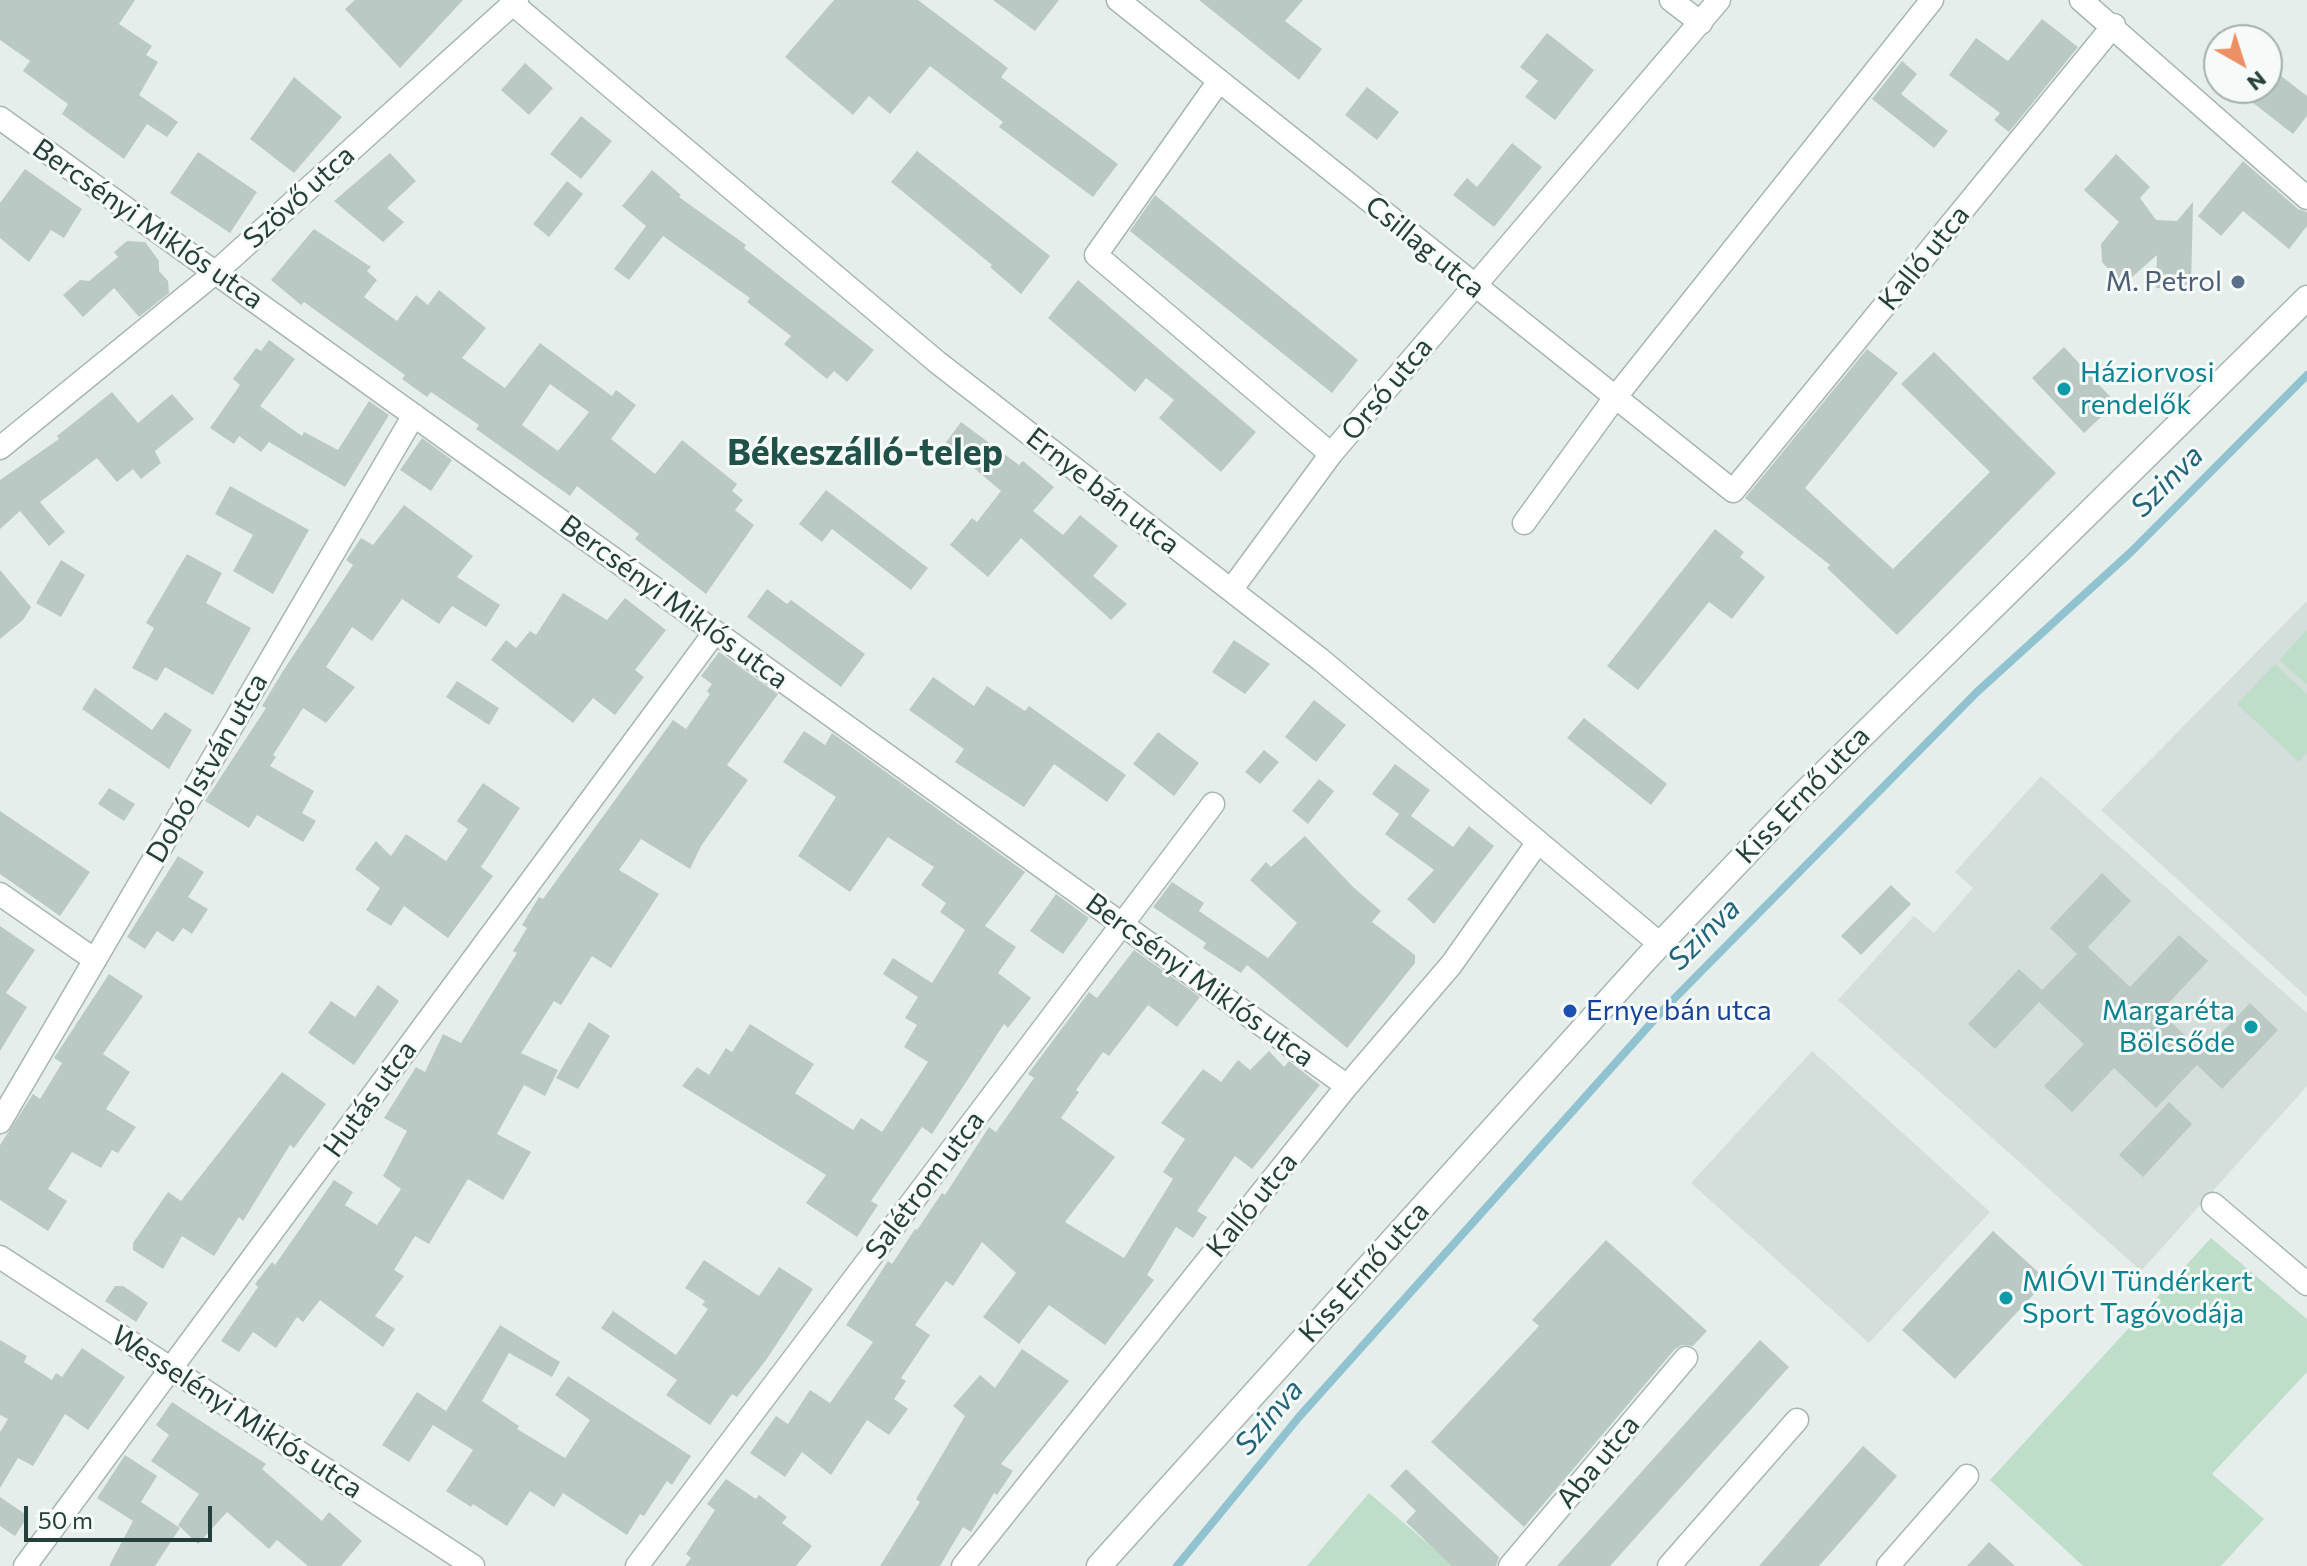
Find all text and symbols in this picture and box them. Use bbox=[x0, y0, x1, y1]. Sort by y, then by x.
north arrow bbox=[2203, 24, 2283, 104]
text: N bbox=[2242, 66, 2272, 97]
street label: Bercsényi Miklós utca bbox=[26, 132, 270, 316]
street label: Szövő utca bbox=[237, 138, 361, 256]
street label: Csillag utca bbox=[1359, 189, 1491, 305]
street label: Kalló utca bbox=[1872, 199, 1976, 317]
place label: M. Petrol bbox=[2106, 265, 2222, 299]
marker: M. Petrol bbox=[2229, 273, 2247, 291]
street label: Orsó utca bbox=[1334, 331, 1440, 447]
place label: Háziorvosi rendelők bbox=[2080, 356, 2215, 422]
marker: Háziorvosi rendelők bbox=[2055, 380, 2073, 398]
street label: Ernye bán utca bbox=[1020, 421, 1186, 561]
district label: Békeszálló-telep bbox=[727, 431, 1003, 475]
water label: Szinva bbox=[2123, 437, 2211, 525]
street label: Bercsényi Miklós utca bbox=[553, 508, 795, 696]
street label: Dobó István utca bbox=[139, 667, 275, 869]
street label: Kiss Ernő utca bbox=[1729, 719, 1877, 871]
street label: Bercsényi Miklós utca bbox=[1079, 886, 1321, 1074]
water label: Szinva bbox=[1660, 890, 1748, 978]
place label: Ernye bán utca bbox=[1586, 994, 1772, 1028]
place label: Margaréta Bölcsőde bbox=[2102, 994, 2235, 1060]
marker: Ernye bán utca bbox=[1561, 1002, 1579, 1020]
marker: Margaréta Bölcsőde bbox=[2242, 1018, 2260, 1036]
street label: Hutás utca bbox=[316, 1034, 424, 1164]
street label: Salétrom utca bbox=[858, 1104, 992, 1266]
street label: Kalló utca bbox=[1200, 1146, 1304, 1264]
street label: Kiss Ernő utca bbox=[1292, 1195, 1436, 1349]
place label: MIÓVI Tündérkert Sport Tagóvodája bbox=[2022, 1265, 2253, 1331]
marker: MIÓVI Tündérkert Sport Tagóvodája bbox=[1997, 1289, 2015, 1307]
street label: Wesselényi Miklós utca bbox=[105, 1318, 369, 1506]
water label: Szinva bbox=[1227, 1372, 1311, 1462]
street label: Aba utca bbox=[1549, 1409, 1647, 1515]
scale bar bbox=[28, 1490, 216, 1540]
text: 50 m bbox=[38, 1505, 93, 1534]

